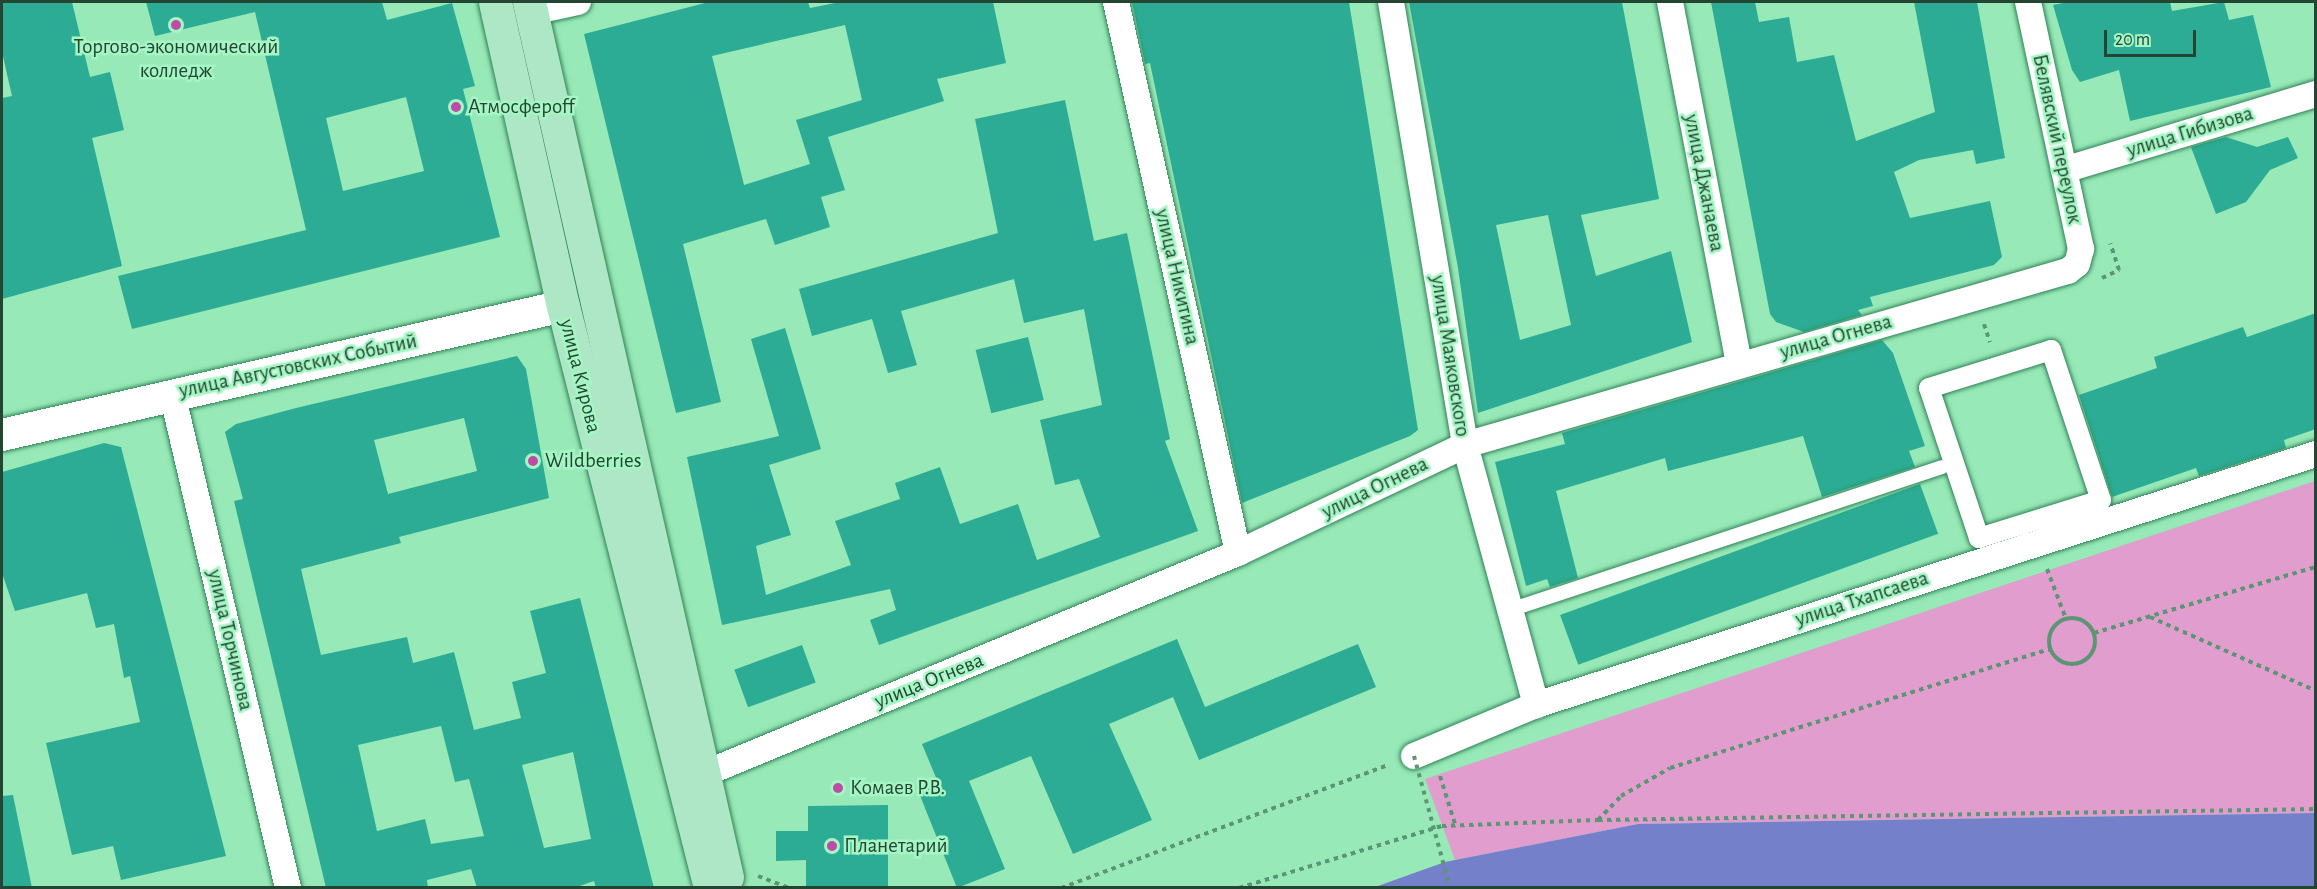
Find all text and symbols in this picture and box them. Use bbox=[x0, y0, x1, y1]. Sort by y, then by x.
marker: Торгово-экономический колледж bbox=[169, 18, 183, 32]
scale bar bbox=[2107, 18, 2198, 56]
text: 20 m bbox=[2115, 31, 2150, 49]
place label: Торгово-экономический колледж bbox=[74, 34, 278, 84]
street label: Белявский переулок bbox=[2027, 52, 2087, 226]
place label: Атмосферoff bbox=[468, 94, 574, 120]
marker: Атмосферoff bbox=[449, 100, 463, 114]
street label: улица Гибизова bbox=[2124, 101, 2256, 163]
street label: улица Джанаева bbox=[1678, 112, 1730, 254]
street label: улица Никитина bbox=[1149, 206, 1205, 348]
street label: улица Маяковского bbox=[1425, 274, 1475, 438]
street label: улица Огнева bbox=[1777, 309, 1895, 365]
street label: улица Кирова bbox=[554, 316, 606, 436]
street label: улица Августовских Событий bbox=[177, 328, 419, 404]
place label: Wildberries bbox=[545, 448, 641, 474]
street label: улица Огнева bbox=[1318, 451, 1432, 525]
marker: Wildberries bbox=[526, 454, 540, 468]
street label: улица Тхапсаева bbox=[1792, 566, 1932, 632]
street label: улица Торчинова bbox=[202, 567, 258, 713]
street label: улица Огнева bbox=[871, 648, 987, 714]
place label: Комаев Р.В. bbox=[850, 775, 945, 801]
marker: Комаев Р.В. bbox=[831, 781, 845, 795]
place label: Планетарий bbox=[844, 833, 948, 859]
marker: Планетарий bbox=[825, 839, 839, 853]

